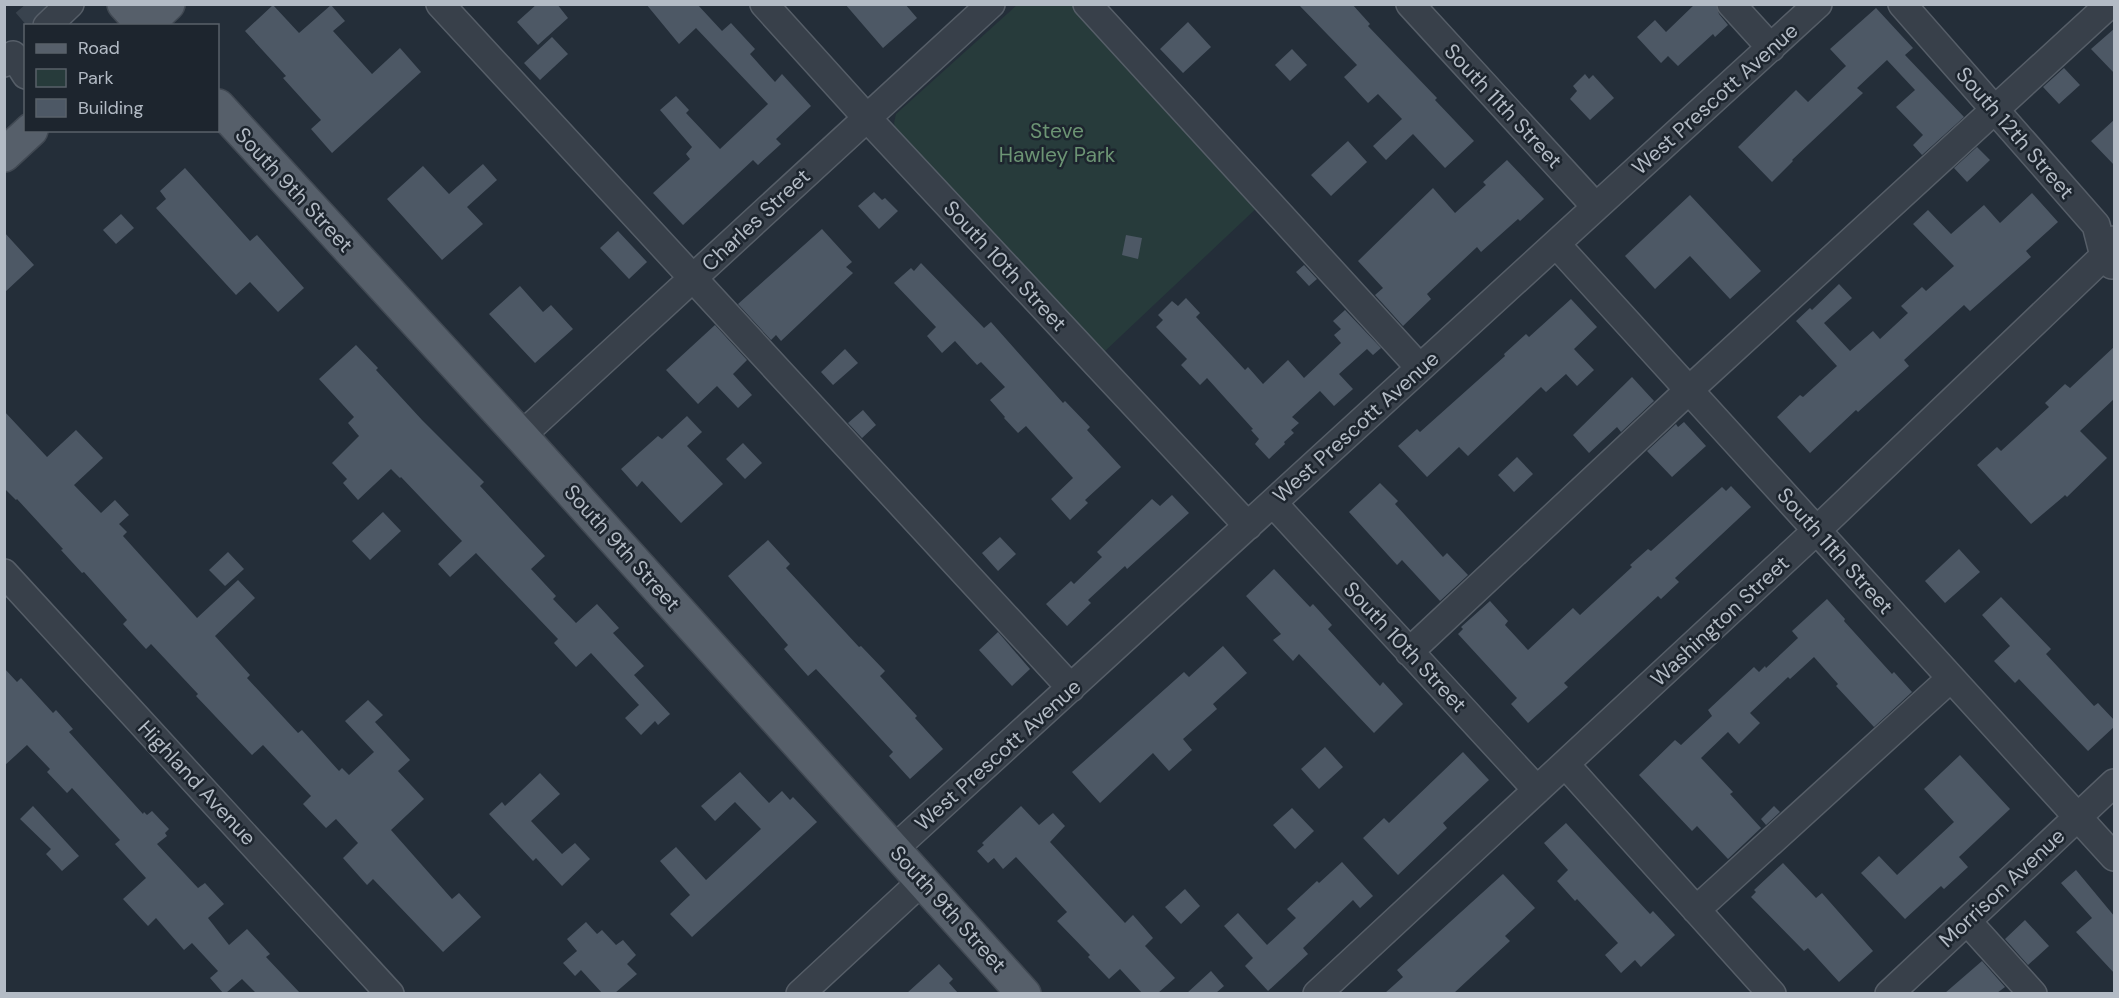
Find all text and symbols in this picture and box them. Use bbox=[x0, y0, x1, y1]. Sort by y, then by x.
street label: West Prescott Avenue bbox=[1626, 17, 1804, 181]
legend bbox=[24, 24, 219, 132]
text: Road bbox=[78, 36, 120, 60]
street label: South 11th Street bbox=[1438, 38, 1568, 174]
street label: South 12th Street bbox=[1950, 61, 2080, 205]
text: Park bbox=[78, 66, 114, 90]
text: Building bbox=[78, 96, 143, 120]
park label: Steve Hawley Park bbox=[999, 117, 1116, 169]
street label: South 9th Street bbox=[229, 122, 359, 258]
street label: Charles Street bbox=[696, 163, 816, 277]
street label: South 10th Street bbox=[937, 195, 1073, 337]
street label: West Prescott Avenue bbox=[1267, 345, 1445, 509]
street label: South 9th Street bbox=[558, 479, 686, 617]
street label: South 11th Street bbox=[1771, 482, 1899, 620]
street label: Washington Street bbox=[1645, 549, 1795, 693]
street label: South 10th Street bbox=[1337, 576, 1473, 718]
street label: West Prescott Avenue bbox=[909, 673, 1087, 837]
street label: Highland Avenue bbox=[132, 714, 262, 852]
street label: Morrison Avenue bbox=[1933, 822, 2071, 954]
street label: South 9th Street bbox=[884, 840, 1012, 978]

